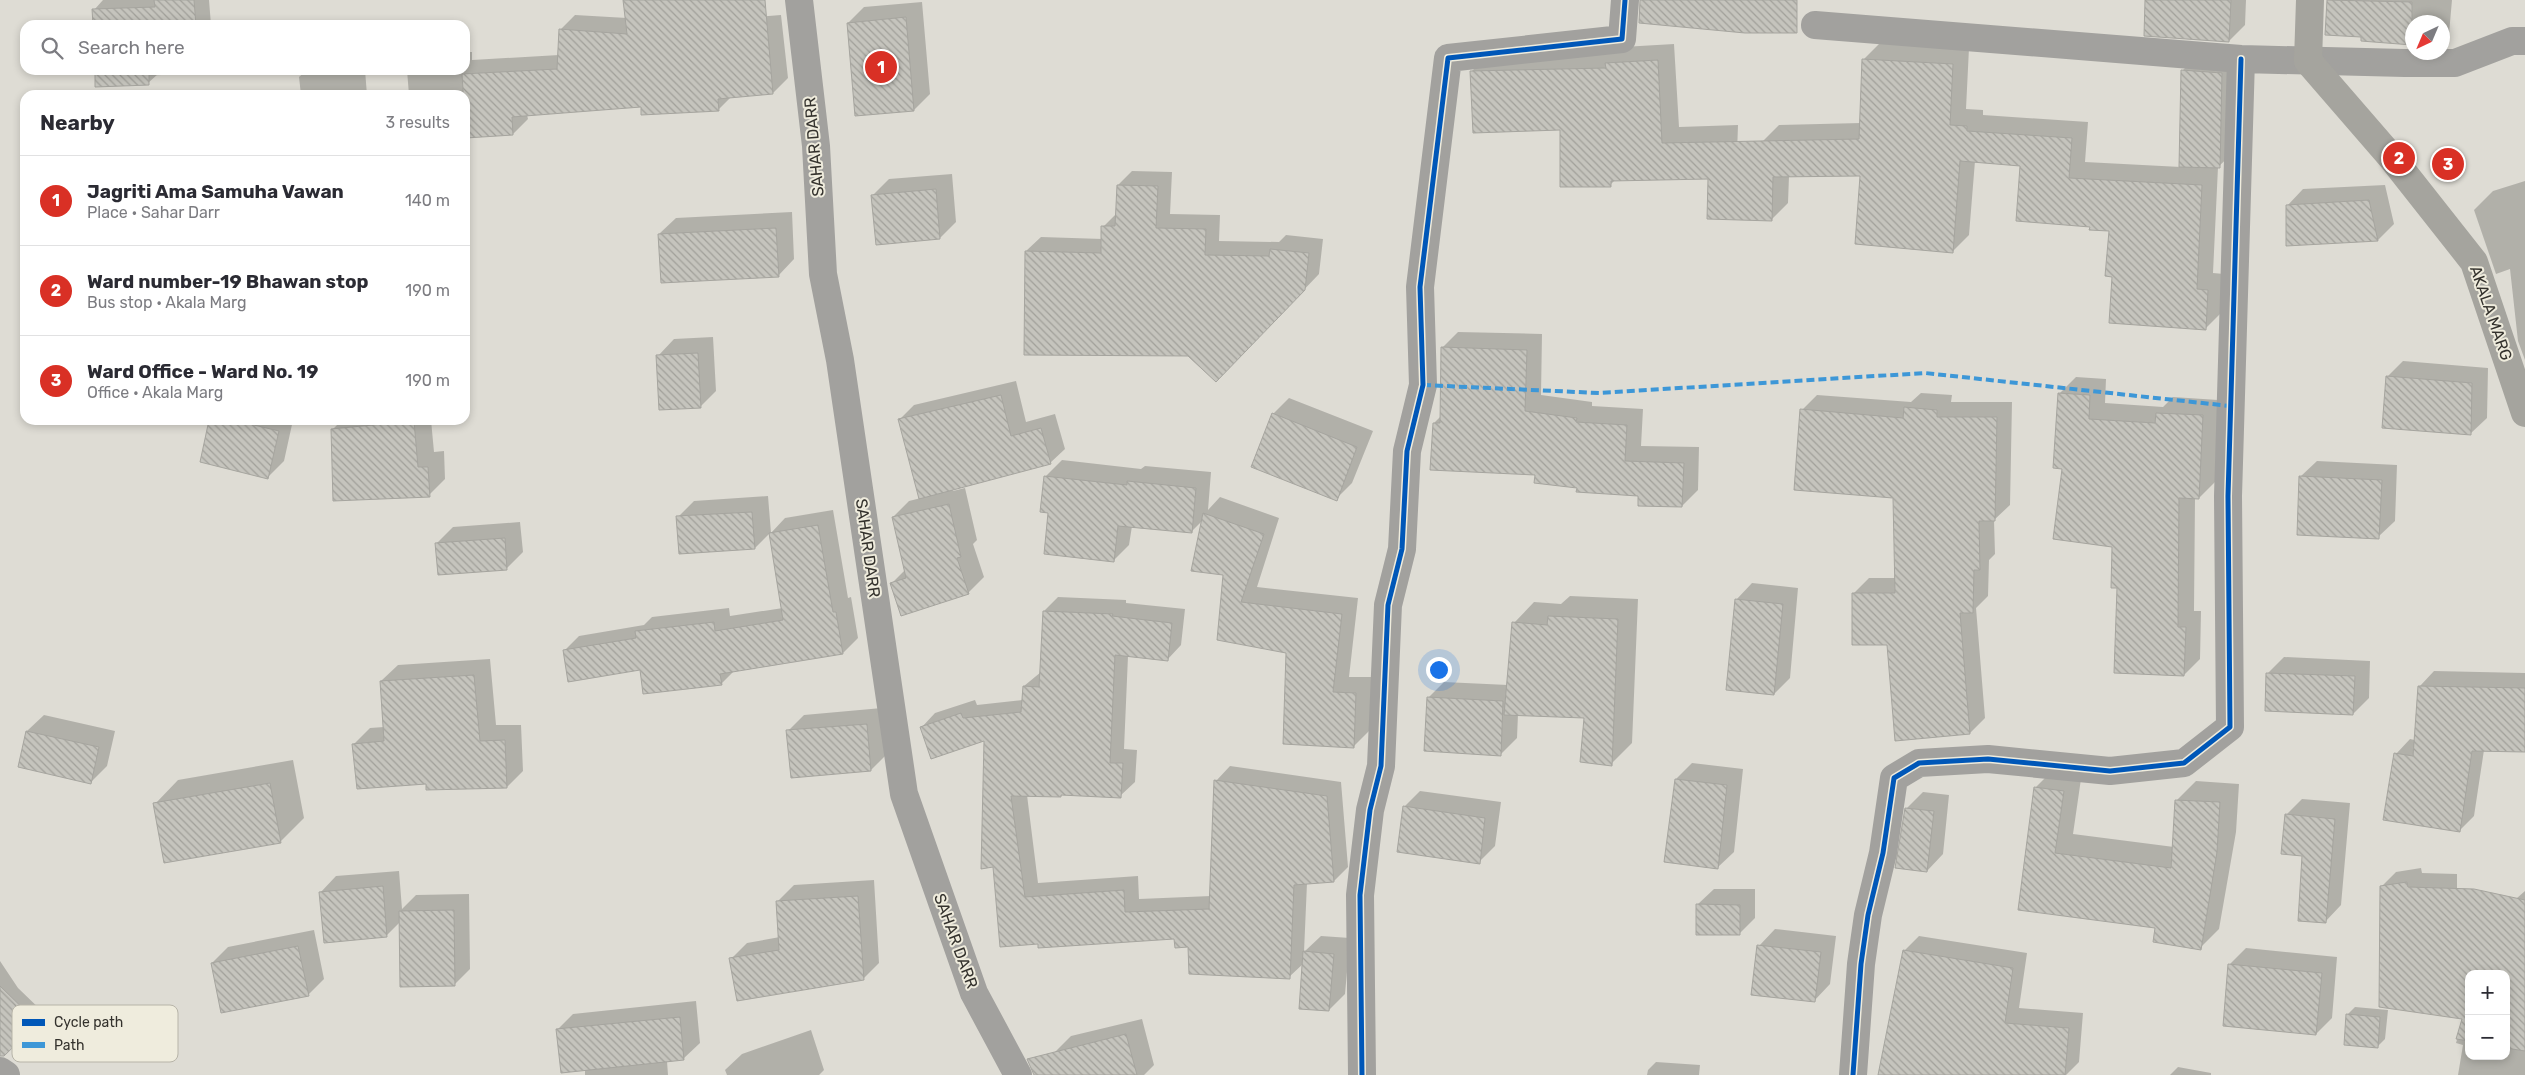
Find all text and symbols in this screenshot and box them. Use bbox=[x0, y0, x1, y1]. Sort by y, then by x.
north arrow bbox=[2405, 15, 2450, 60]
search box bbox=[20, 20, 470, 75]
icon: search bbox=[38, 34, 66, 62]
text: Search here bbox=[78, 36, 185, 59]
pin: 1 bbox=[865, 48, 897, 86]
street label: SAHAR DARR bbox=[800, 97, 828, 197]
text: Nearby bbox=[40, 110, 115, 135]
text: 3 results bbox=[385, 113, 450, 132]
pin: 2 bbox=[2383, 139, 2415, 177]
pin: 3 bbox=[2432, 145, 2464, 183]
text: Jagriti Ama Samuha Vawan bbox=[87, 180, 344, 203]
text: 1 bbox=[52, 191, 60, 210]
text: 140 m bbox=[405, 191, 450, 210]
text: Place · Sahar Darr bbox=[87, 203, 220, 222]
street label: AKALA MARG bbox=[2466, 263, 2516, 363]
text: Ward number-19 Bhawan stop bbox=[87, 270, 369, 293]
text: 2 bbox=[51, 281, 61, 300]
text: 190 m bbox=[405, 281, 450, 300]
text: Bus stop · Akala Marg bbox=[87, 293, 247, 312]
text: Ward Office - Ward No. 19 bbox=[87, 360, 318, 383]
text: 3 bbox=[51, 371, 61, 390]
text: 190 m bbox=[405, 371, 450, 390]
text: Office · Akala Marg bbox=[87, 383, 223, 402]
street label: SAHAR DARR bbox=[852, 497, 884, 599]
your location bbox=[1426, 657, 1452, 683]
street label: SAHAR DARR bbox=[930, 891, 982, 991]
map controls bbox=[2465, 970, 2510, 1060]
button: + bbox=[2465, 970, 2510, 1015]
legend bbox=[12, 1005, 178, 1062]
text: Cycle path bbox=[54, 1014, 123, 1031]
button: − bbox=[2465, 1015, 2510, 1060]
text: Path bbox=[54, 1037, 85, 1054]

